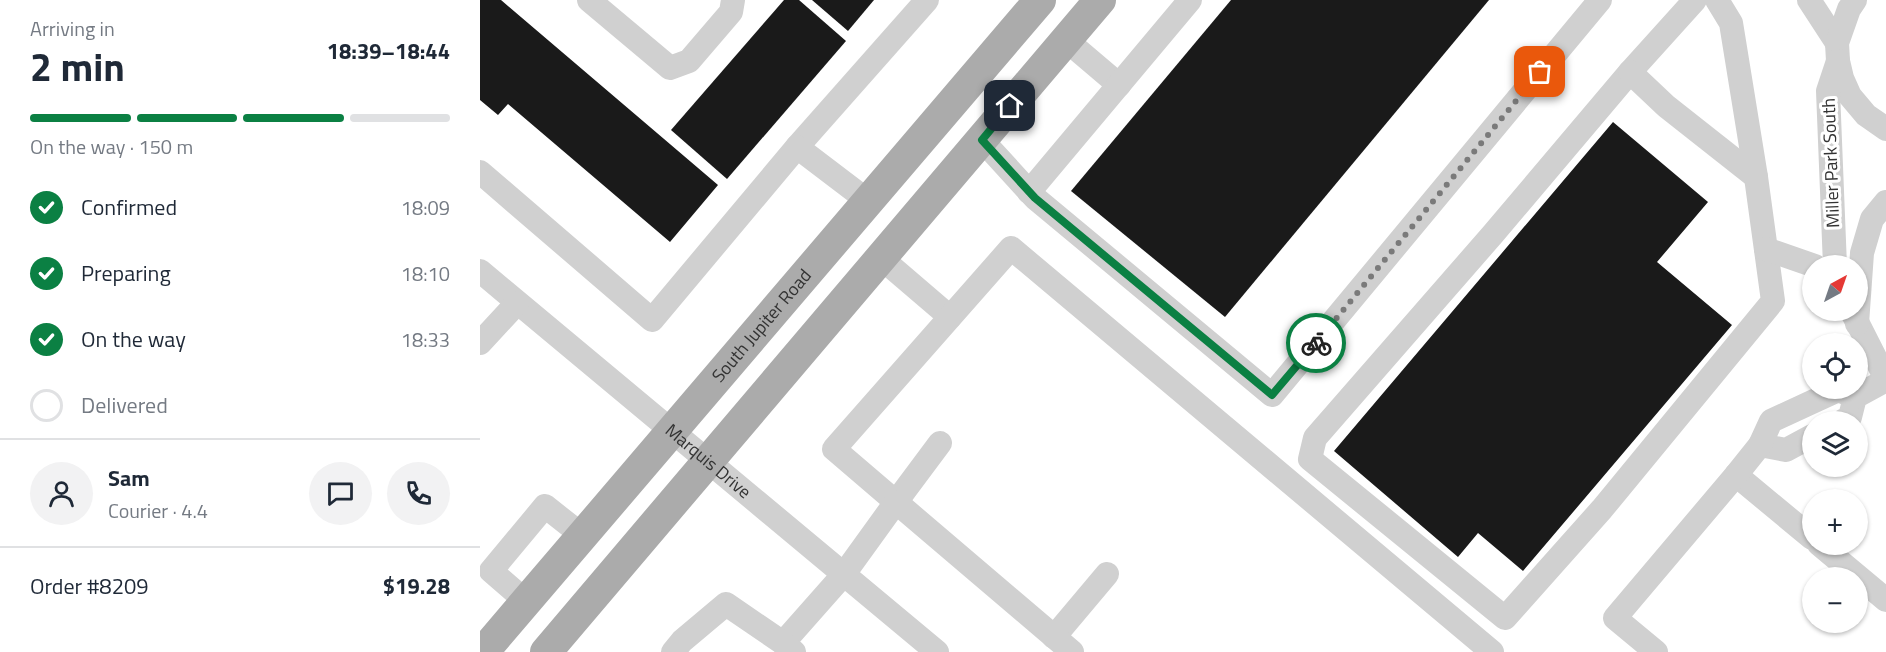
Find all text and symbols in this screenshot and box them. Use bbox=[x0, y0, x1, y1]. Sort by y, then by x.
text: Arriving in bbox=[30, 13, 115, 44]
text: 18:39–18:44 bbox=[327, 34, 450, 68]
text: 2 min bbox=[30, 37, 125, 96]
pin bbox=[1514, 46, 1565, 97]
icon: bag bbox=[1523, 55, 1556, 88]
pin bbox=[984, 80, 1035, 131]
icon: home bbox=[993, 89, 1026, 122]
street label: Miller Park South bbox=[1815, 98, 1846, 228]
text: On the way · 150 m bbox=[30, 131, 193, 162]
text: Confirmed bbox=[81, 190, 177, 224]
icon: check bbox=[30, 191, 63, 224]
text: 18:09 bbox=[401, 192, 450, 223]
north arrow bbox=[1802, 255, 1868, 321]
map controls bbox=[1802, 255, 1868, 633]
text: Preparing bbox=[81, 256, 171, 290]
icon: check bbox=[30, 257, 63, 290]
text: 18:10 bbox=[401, 258, 450, 289]
street label: South Jupiter Road bbox=[705, 263, 818, 388]
courier bbox=[1286, 313, 1346, 373]
text: On the way bbox=[81, 322, 186, 356]
icon: check bbox=[30, 323, 63, 356]
text: 18:33 bbox=[401, 324, 450, 355]
icon: bike bbox=[1300, 327, 1333, 360]
button: locate bbox=[1802, 333, 1868, 399]
text: Delivered bbox=[81, 388, 168, 422]
button: layers bbox=[1802, 411, 1868, 477]
street label: Marquis Drive bbox=[660, 417, 757, 505]
text: Sam bbox=[108, 461, 150, 495]
button: person bbox=[30, 462, 93, 525]
button: chat bbox=[309, 462, 372, 525]
button: phone bbox=[387, 462, 450, 525]
button: + bbox=[1802, 489, 1868, 555]
text: Courier · 4.4 bbox=[108, 495, 208, 526]
button: − bbox=[1802, 567, 1868, 633]
text: Order #8209 bbox=[30, 569, 149, 603]
text: $19.28 bbox=[383, 569, 450, 603]

